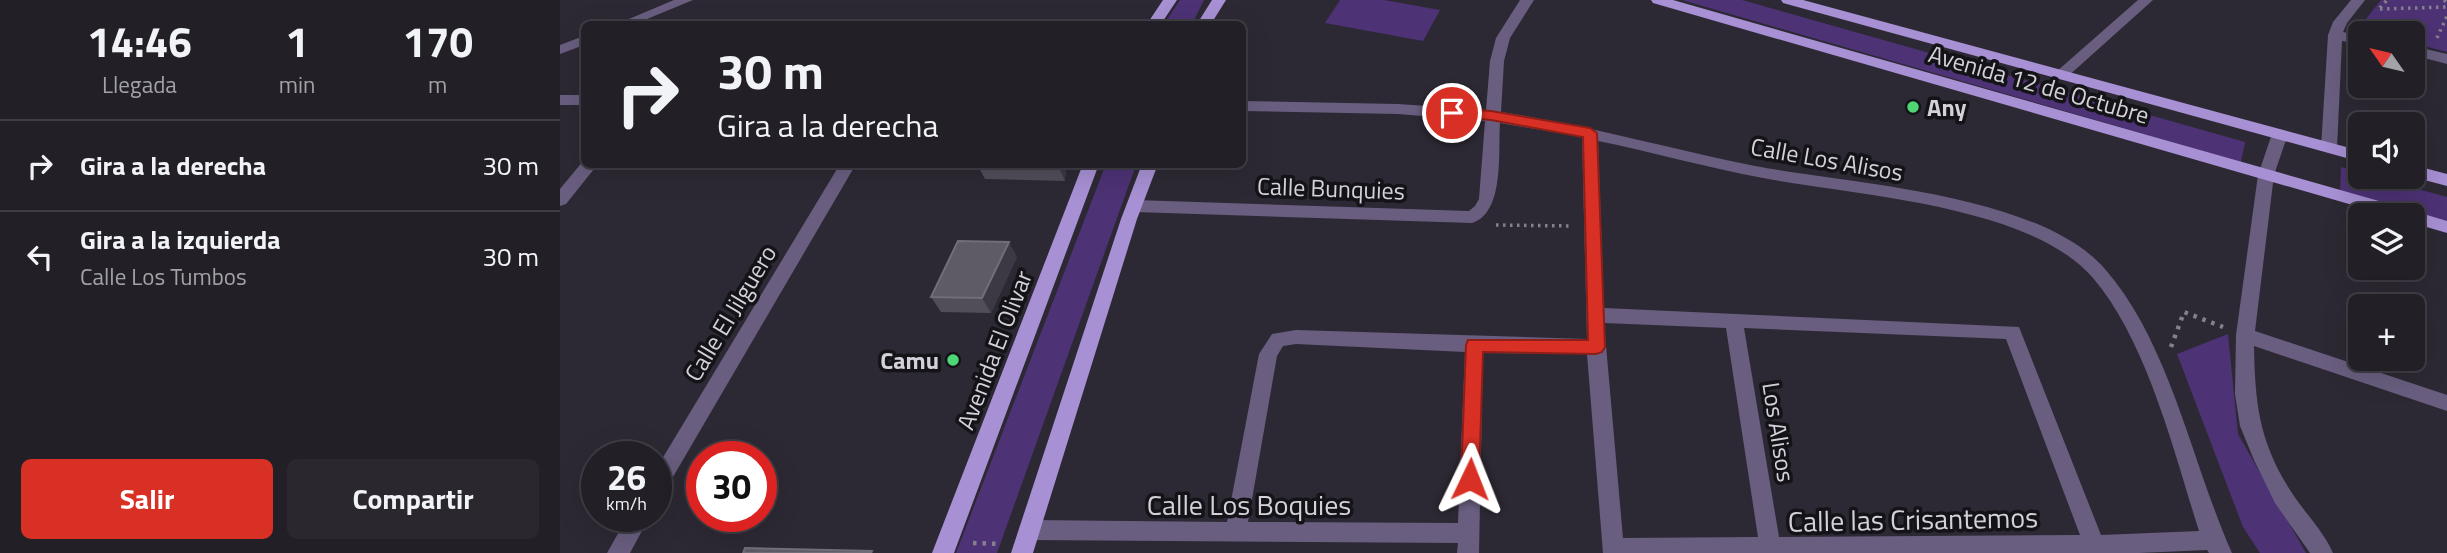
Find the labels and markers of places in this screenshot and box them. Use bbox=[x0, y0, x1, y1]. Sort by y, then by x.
pin bbox=[1422, 83, 1482, 143]
place label: Any bbox=[1927, 89, 1967, 125]
marker: Any bbox=[1905, 99, 1921, 115]
place label: Camu bbox=[880, 342, 939, 378]
marker: Camu bbox=[945, 352, 961, 368]

